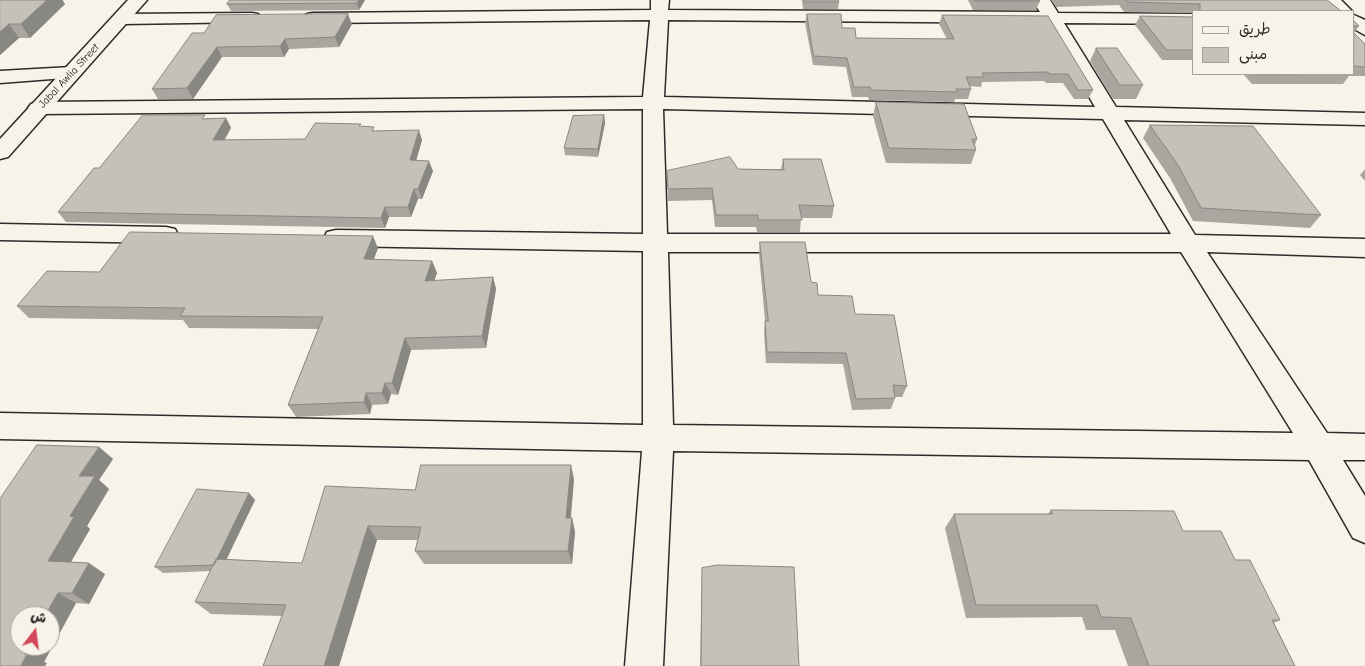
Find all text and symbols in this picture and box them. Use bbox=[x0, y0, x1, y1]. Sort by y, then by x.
legend bbox=[1192, 10, 1355, 75]
text: طريق bbox=[1239, 20, 1271, 38]
street label: Jabal Awlia Street bbox=[36, 41, 102, 111]
text: مبنى bbox=[1239, 45, 1267, 63]
north arrow bbox=[10, 606, 60, 656]
text: ش bbox=[29, 607, 48, 627]

